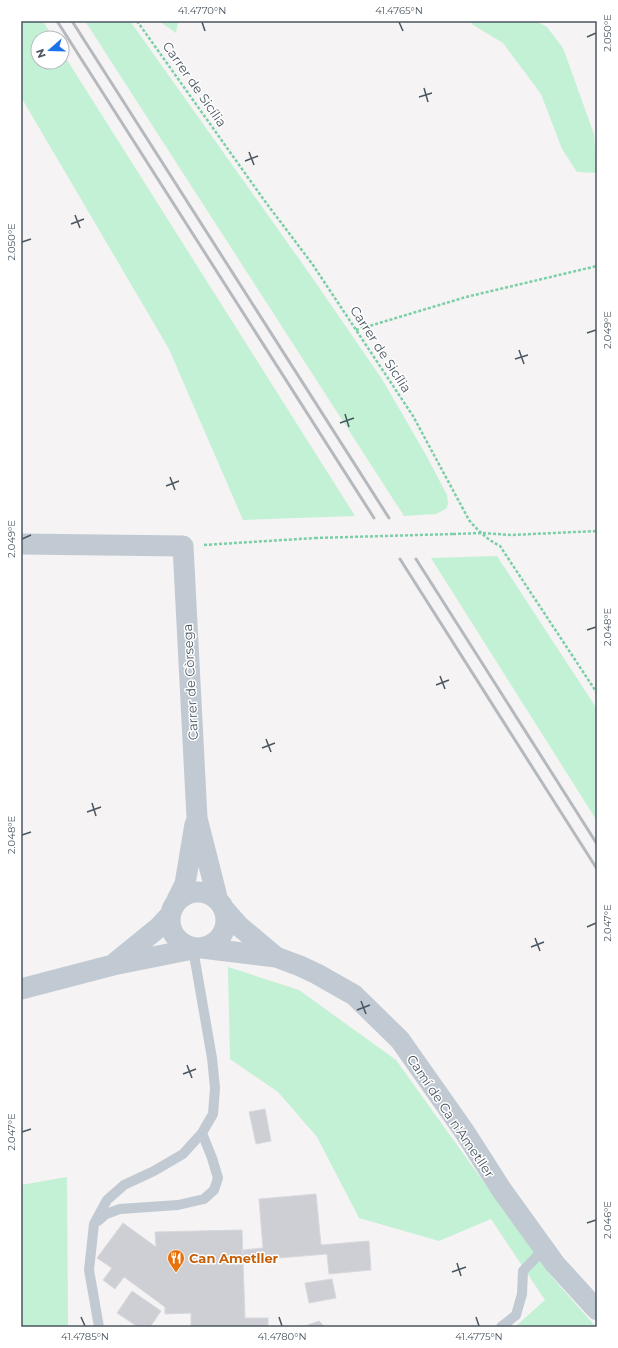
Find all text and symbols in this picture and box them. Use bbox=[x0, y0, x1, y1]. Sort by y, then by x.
text: 41.4770°N bbox=[178, 4, 226, 17]
text: 41.4765°N bbox=[375, 4, 423, 17]
text: 2.050°E bbox=[601, 14, 614, 52]
north arrow bbox=[30, 30, 70, 70]
street label: Carrer de Sicília bbox=[160, 38, 230, 130]
text: N bbox=[33, 47, 49, 60]
text: 2.050°E bbox=[5, 223, 18, 261]
street label: Carrer de Sicília bbox=[347, 303, 415, 395]
text: 2.049°E bbox=[601, 311, 614, 349]
text: 2.049°E bbox=[5, 520, 18, 558]
text: 2.048°E bbox=[601, 608, 614, 646]
street label: Carrer de Còrsega bbox=[179, 623, 201, 741]
text: 2.048°E bbox=[5, 816, 18, 854]
text: 2.047°E bbox=[601, 904, 614, 942]
street label: Camí de Ca n'Ametller bbox=[404, 1051, 498, 1181]
text: 2.047°E bbox=[5, 1113, 18, 1151]
text: 2.046°E bbox=[601, 1201, 614, 1239]
restaurant icon: Can Ametller bbox=[166, 1248, 186, 1273]
place label: Can Ametller bbox=[189, 1250, 279, 1266]
text: 41.4785°N bbox=[61, 1330, 109, 1343]
text: 41.4780°N bbox=[257, 1330, 307, 1343]
text: 41.4775°N bbox=[455, 1330, 503, 1343]

